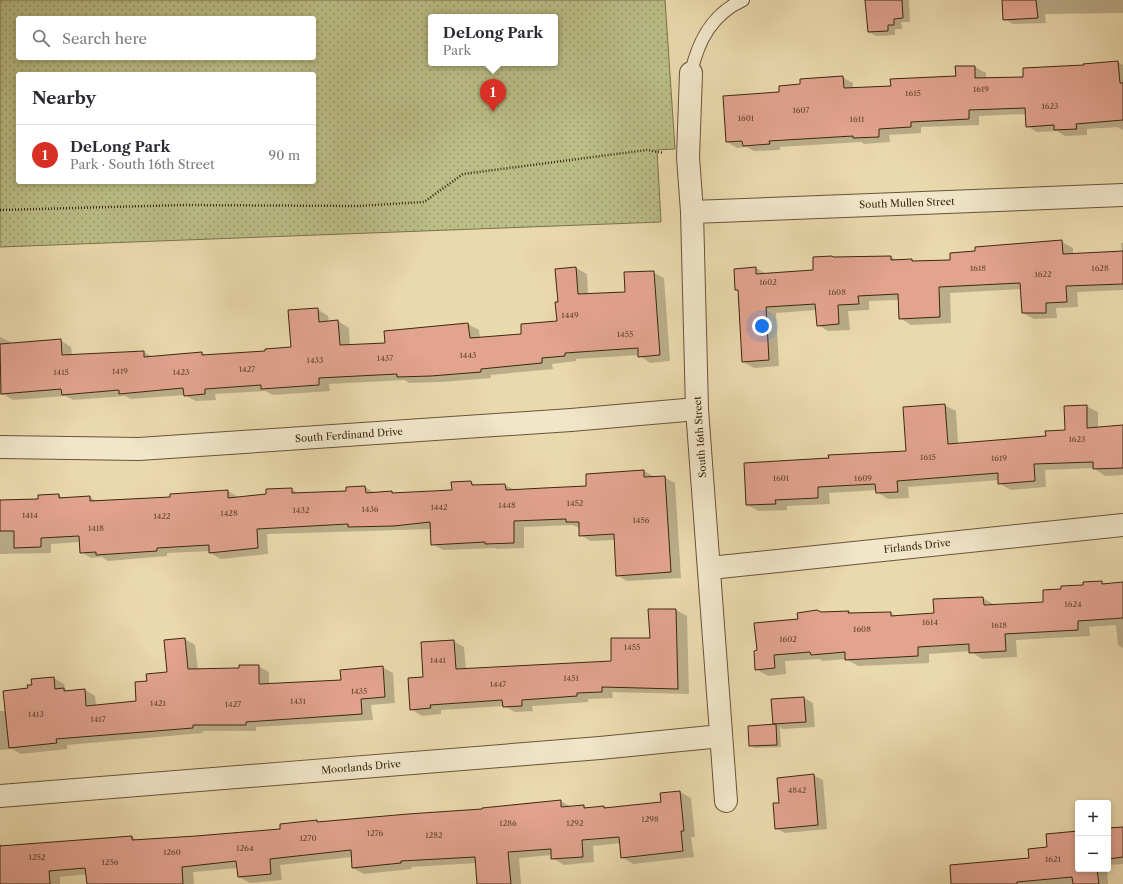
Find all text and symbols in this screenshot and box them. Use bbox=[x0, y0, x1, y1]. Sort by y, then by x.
popup bbox=[428, 14, 558, 66]
search box bbox=[16, 16, 316, 60]
text: DeLong Park bbox=[443, 23, 543, 42]
icon: search bbox=[30, 27, 52, 49]
text: Search here bbox=[62, 29, 147, 48]
text: Park bbox=[443, 42, 471, 58]
pin: 1 bbox=[480, 79, 506, 112]
house number: 1619 bbox=[973, 84, 989, 94]
text: Nearby bbox=[32, 88, 96, 108]
house number: 1615 bbox=[905, 88, 921, 98]
house number: 1623 bbox=[1041, 101, 1059, 111]
house number: 1607 bbox=[792, 105, 810, 115]
house number: 1601 bbox=[738, 113, 755, 123]
house number: 1611 bbox=[850, 114, 865, 124]
text: DeLong Park bbox=[70, 137, 170, 156]
text: 1 bbox=[42, 147, 48, 163]
text: 90 m bbox=[269, 147, 300, 163]
text: Park · South 16th Street bbox=[70, 156, 215, 172]
street label: South Mullen Street bbox=[859, 195, 955, 211]
house number: 1618 bbox=[970, 263, 986, 273]
house number: 1628 bbox=[1091, 263, 1109, 273]
house number: 1622 bbox=[1034, 269, 1052, 279]
house number: 1602 bbox=[759, 277, 777, 287]
house number: 1608 bbox=[828, 287, 846, 297]
house number: 1449 bbox=[561, 310, 579, 320]
your location bbox=[752, 316, 772, 336]
house number: 1455 bbox=[617, 329, 633, 339]
house number: 1443 bbox=[459, 350, 477, 360]
house number: 1437 bbox=[377, 353, 393, 363]
house number: 1433 bbox=[307, 355, 323, 365]
house number: 1427 bbox=[239, 364, 255, 374]
house number: 1419 bbox=[112, 366, 128, 376]
house number: 1415 bbox=[53, 367, 69, 377]
house number: 1423 bbox=[173, 367, 190, 377]
street label: South 16th Street bbox=[691, 395, 709, 478]
street label: South Ferdinand Drive bbox=[295, 425, 404, 445]
house number: 1623 bbox=[1068, 434, 1086, 444]
house number: 1615 bbox=[920, 452, 936, 462]
house number: 1619 bbox=[991, 453, 1007, 463]
house number: 1601 bbox=[773, 473, 790, 483]
house number: 1609 bbox=[854, 473, 872, 483]
house number: 1452 bbox=[567, 498, 584, 508]
house number: 1448 bbox=[498, 500, 516, 510]
house number: 1442 bbox=[430, 502, 448, 512]
house number: 1436 bbox=[361, 504, 379, 514]
house number: 1432 bbox=[293, 505, 310, 515]
house number: 1428 bbox=[220, 508, 238, 518]
house number: 1414 bbox=[22, 510, 38, 520]
house number: 1422 bbox=[153, 511, 171, 521]
house number: 1456 bbox=[632, 515, 650, 525]
house number: 1418 bbox=[88, 523, 104, 533]
street label: Firlands Drive bbox=[883, 536, 952, 556]
house number: 1624 bbox=[1064, 599, 1082, 609]
house number: 1614 bbox=[922, 617, 938, 627]
house number: 1618 bbox=[991, 620, 1007, 630]
house number: 1608 bbox=[853, 624, 871, 634]
house number: 1602 bbox=[779, 634, 797, 644]
house number: 1455 bbox=[624, 642, 640, 652]
house number: 1441 bbox=[430, 655, 447, 665]
house number: 1451 bbox=[563, 673, 579, 683]
house number: 1447 bbox=[490, 679, 506, 689]
house number: 1435 bbox=[351, 686, 367, 696]
house number: 1431 bbox=[290, 696, 307, 706]
house number: 1421 bbox=[150, 698, 167, 708]
house number: 1427 bbox=[225, 699, 241, 709]
house number: 1413 bbox=[28, 709, 44, 719]
house number: 1417 bbox=[90, 714, 106, 724]
street label: Moorlands Drive bbox=[321, 757, 402, 777]
house number: 4842 bbox=[788, 785, 807, 795]
map controls bbox=[1075, 800, 1111, 872]
button: + bbox=[1075, 800, 1111, 836]
house number: 1298 bbox=[641, 814, 659, 824]
house number: 1286 bbox=[499, 818, 517, 828]
house number: 1292 bbox=[566, 818, 584, 828]
house number: 1276 bbox=[367, 828, 384, 838]
house number: 1282 bbox=[425, 830, 443, 840]
house number: 1270 bbox=[300, 833, 316, 843]
button: − bbox=[1075, 836, 1111, 872]
house number: 1264 bbox=[236, 843, 254, 853]
house number: 1260 bbox=[163, 847, 181, 857]
house number: 1252 bbox=[29, 852, 46, 862]
house number: 1621 bbox=[1045, 854, 1062, 864]
house number: 1256 bbox=[102, 857, 119, 867]

